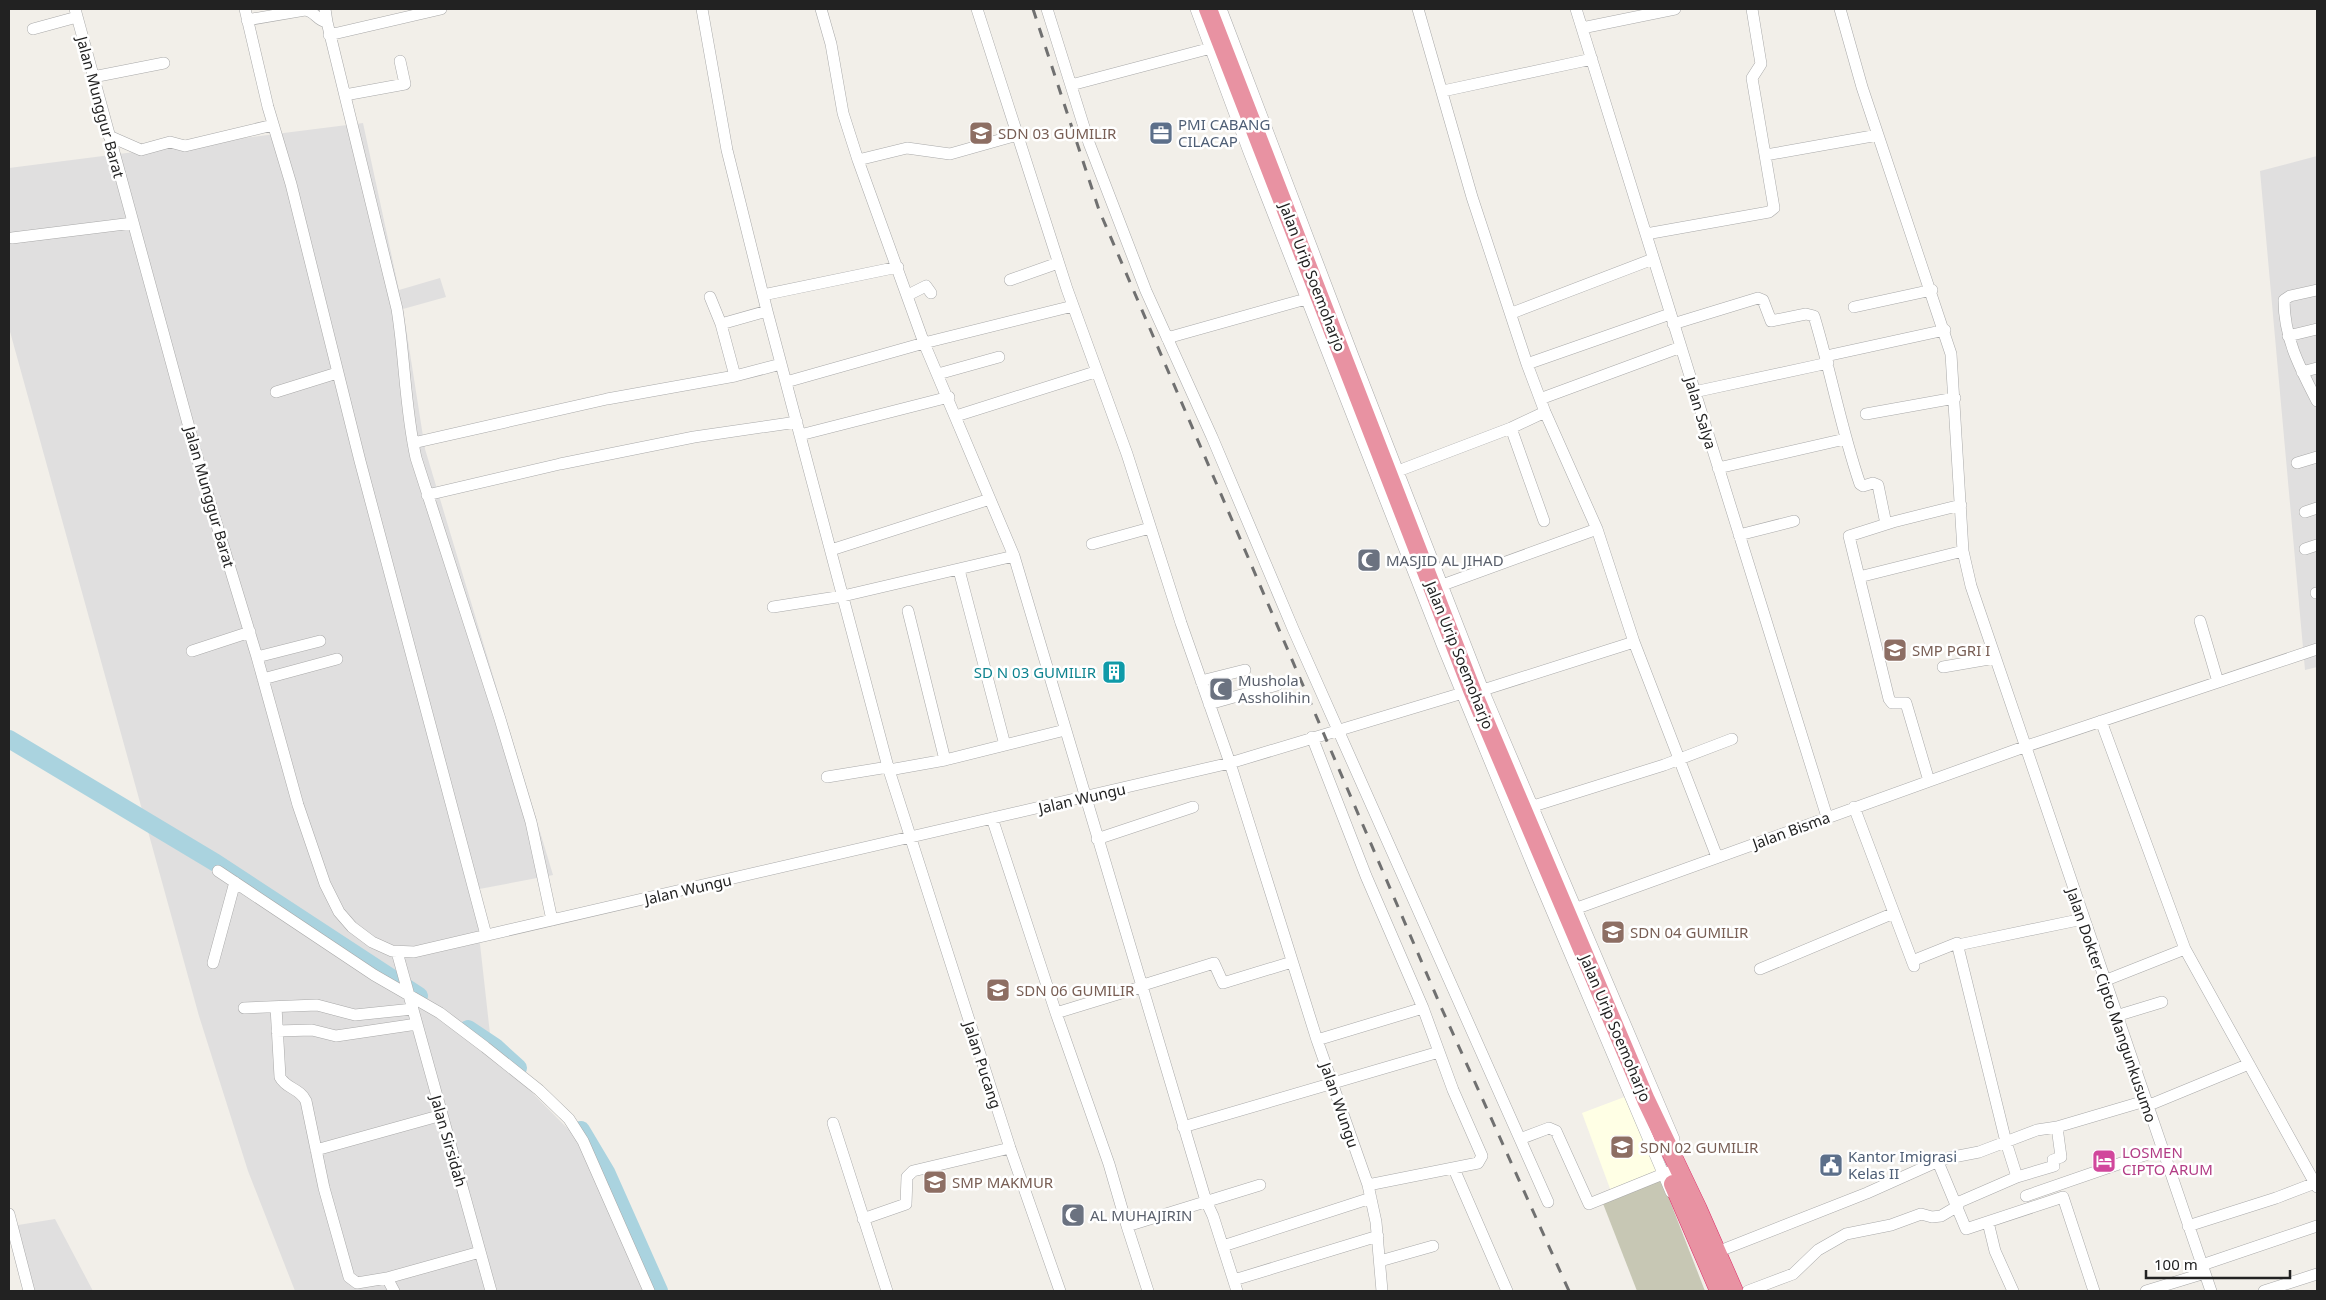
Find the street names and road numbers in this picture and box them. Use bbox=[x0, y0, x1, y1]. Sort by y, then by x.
street label: Jalan Munggur Barat bbox=[72, 32, 130, 181]
street label: Jalan Urip Soemoharjo bbox=[1275, 198, 1351, 354]
street label: Jalan Salya bbox=[1680, 373, 1721, 452]
street label: Jalan Munggur Barat bbox=[180, 422, 240, 570]
street label: Jalan Urip Soemoharjo bbox=[1420, 576, 1499, 732]
street label: Jalan Wungu bbox=[1035, 778, 1128, 818]
street label: Jalan Bisma bbox=[1748, 807, 1833, 854]
street label: Jalan Wungu bbox=[641, 869, 734, 909]
street label: Jalan Dokter Cipto Mangunkusumo bbox=[2062, 883, 2162, 1125]
street label: Jalan Urip Soemoharjo bbox=[1575, 950, 1656, 1105]
street label: Jalan Pucang bbox=[959, 1017, 1006, 1111]
street label: Jalan Wungu bbox=[1315, 1058, 1364, 1150]
street label: Jalan Sirsidah bbox=[426, 1091, 472, 1189]

